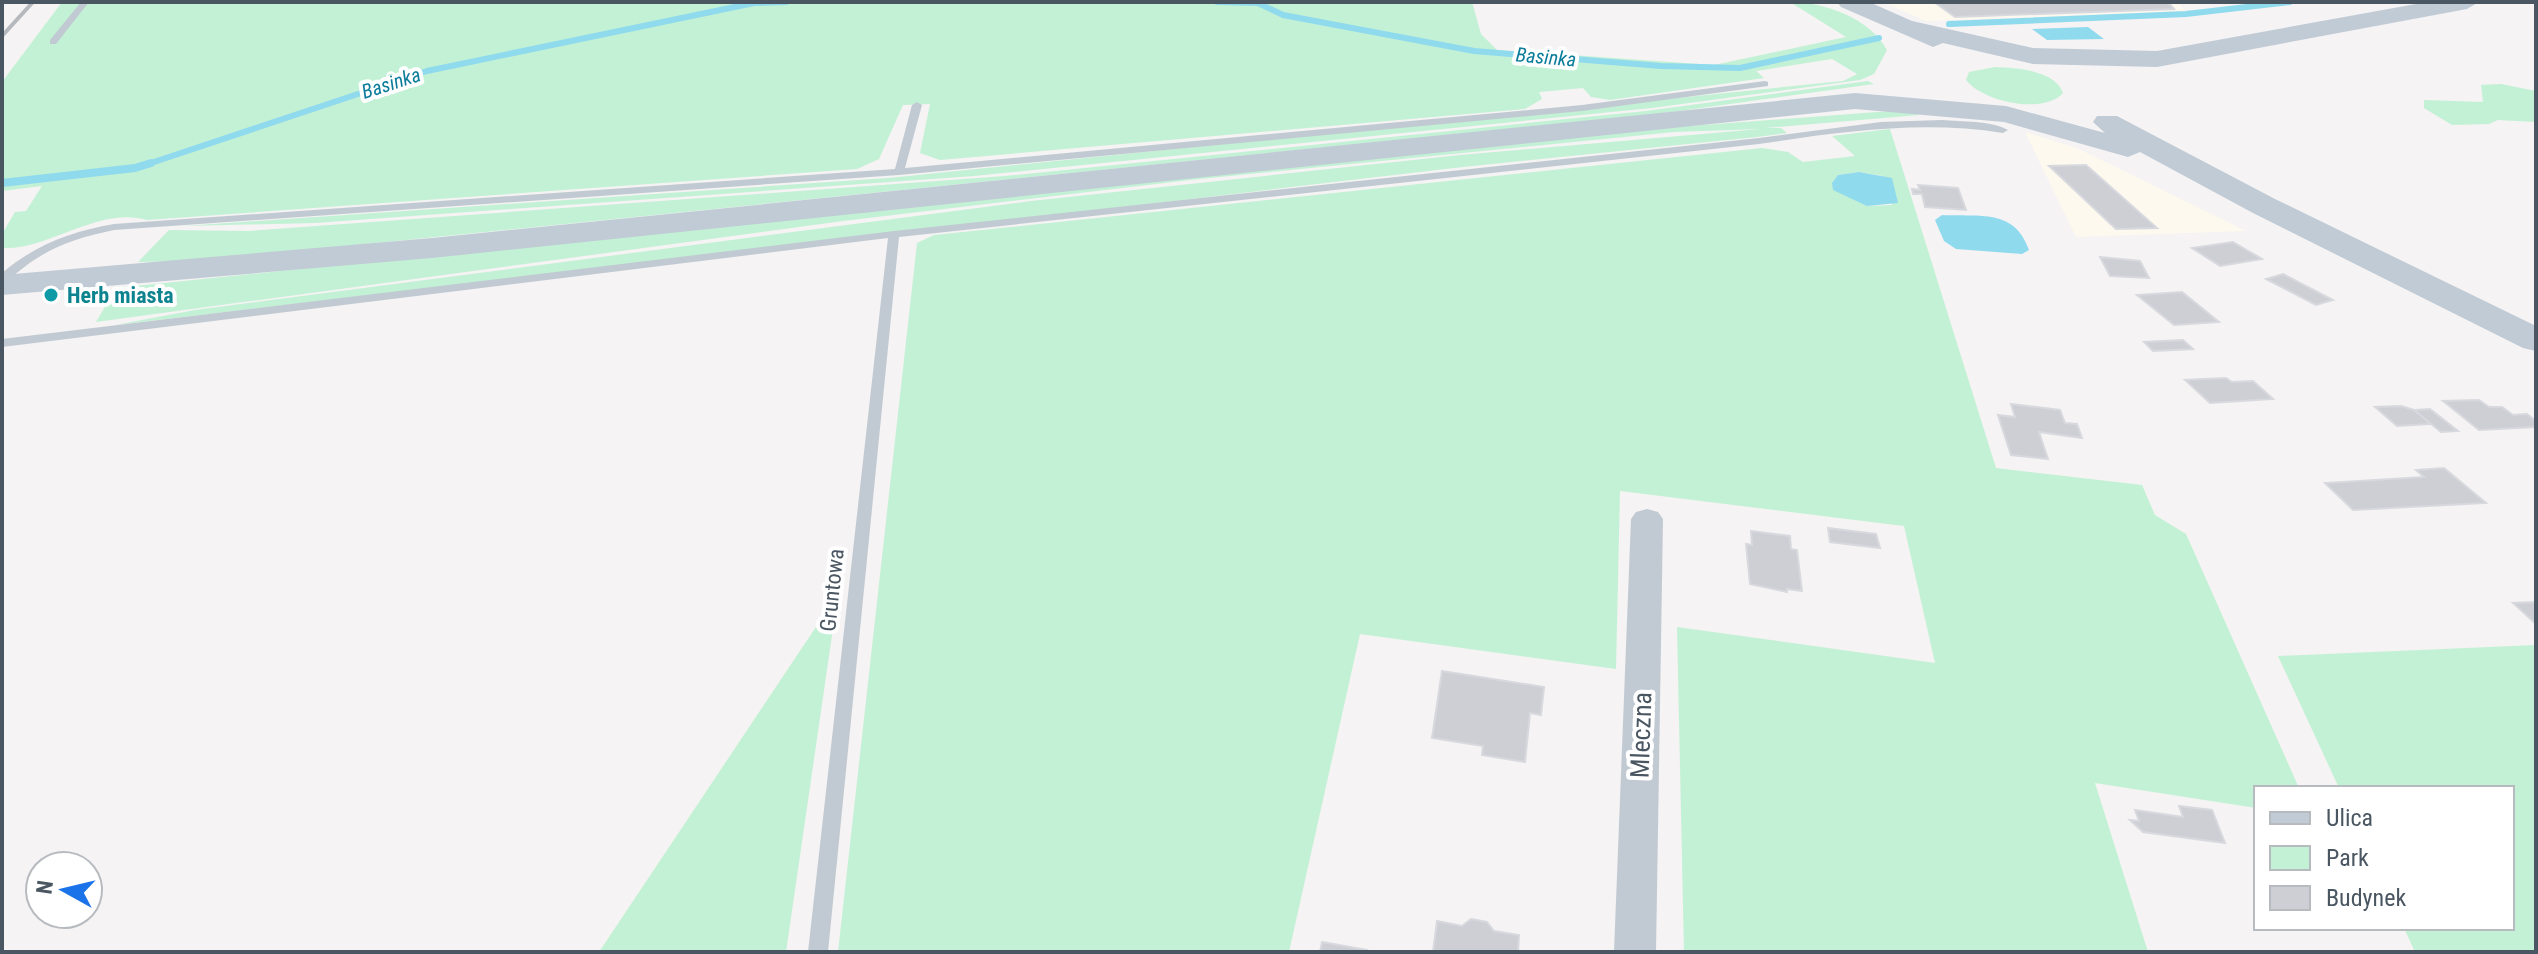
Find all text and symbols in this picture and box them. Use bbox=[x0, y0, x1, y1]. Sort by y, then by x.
water label: Basinka bbox=[1515, 42, 1577, 72]
water label: Basinka bbox=[358, 62, 424, 104]
place label: Herb miasta bbox=[67, 283, 174, 308]
marker: Herb miasta bbox=[42, 286, 60, 304]
street label: Gruntowa bbox=[815, 547, 849, 633]
street label: Mleczna bbox=[1625, 691, 1657, 779]
legend bbox=[2254, 786, 2514, 930]
text: Ulica bbox=[2326, 804, 2373, 832]
text: Park bbox=[2326, 844, 2369, 872]
north arrow bbox=[24, 850, 104, 930]
text: N bbox=[31, 879, 58, 896]
text: Budynek bbox=[2326, 884, 2406, 912]

